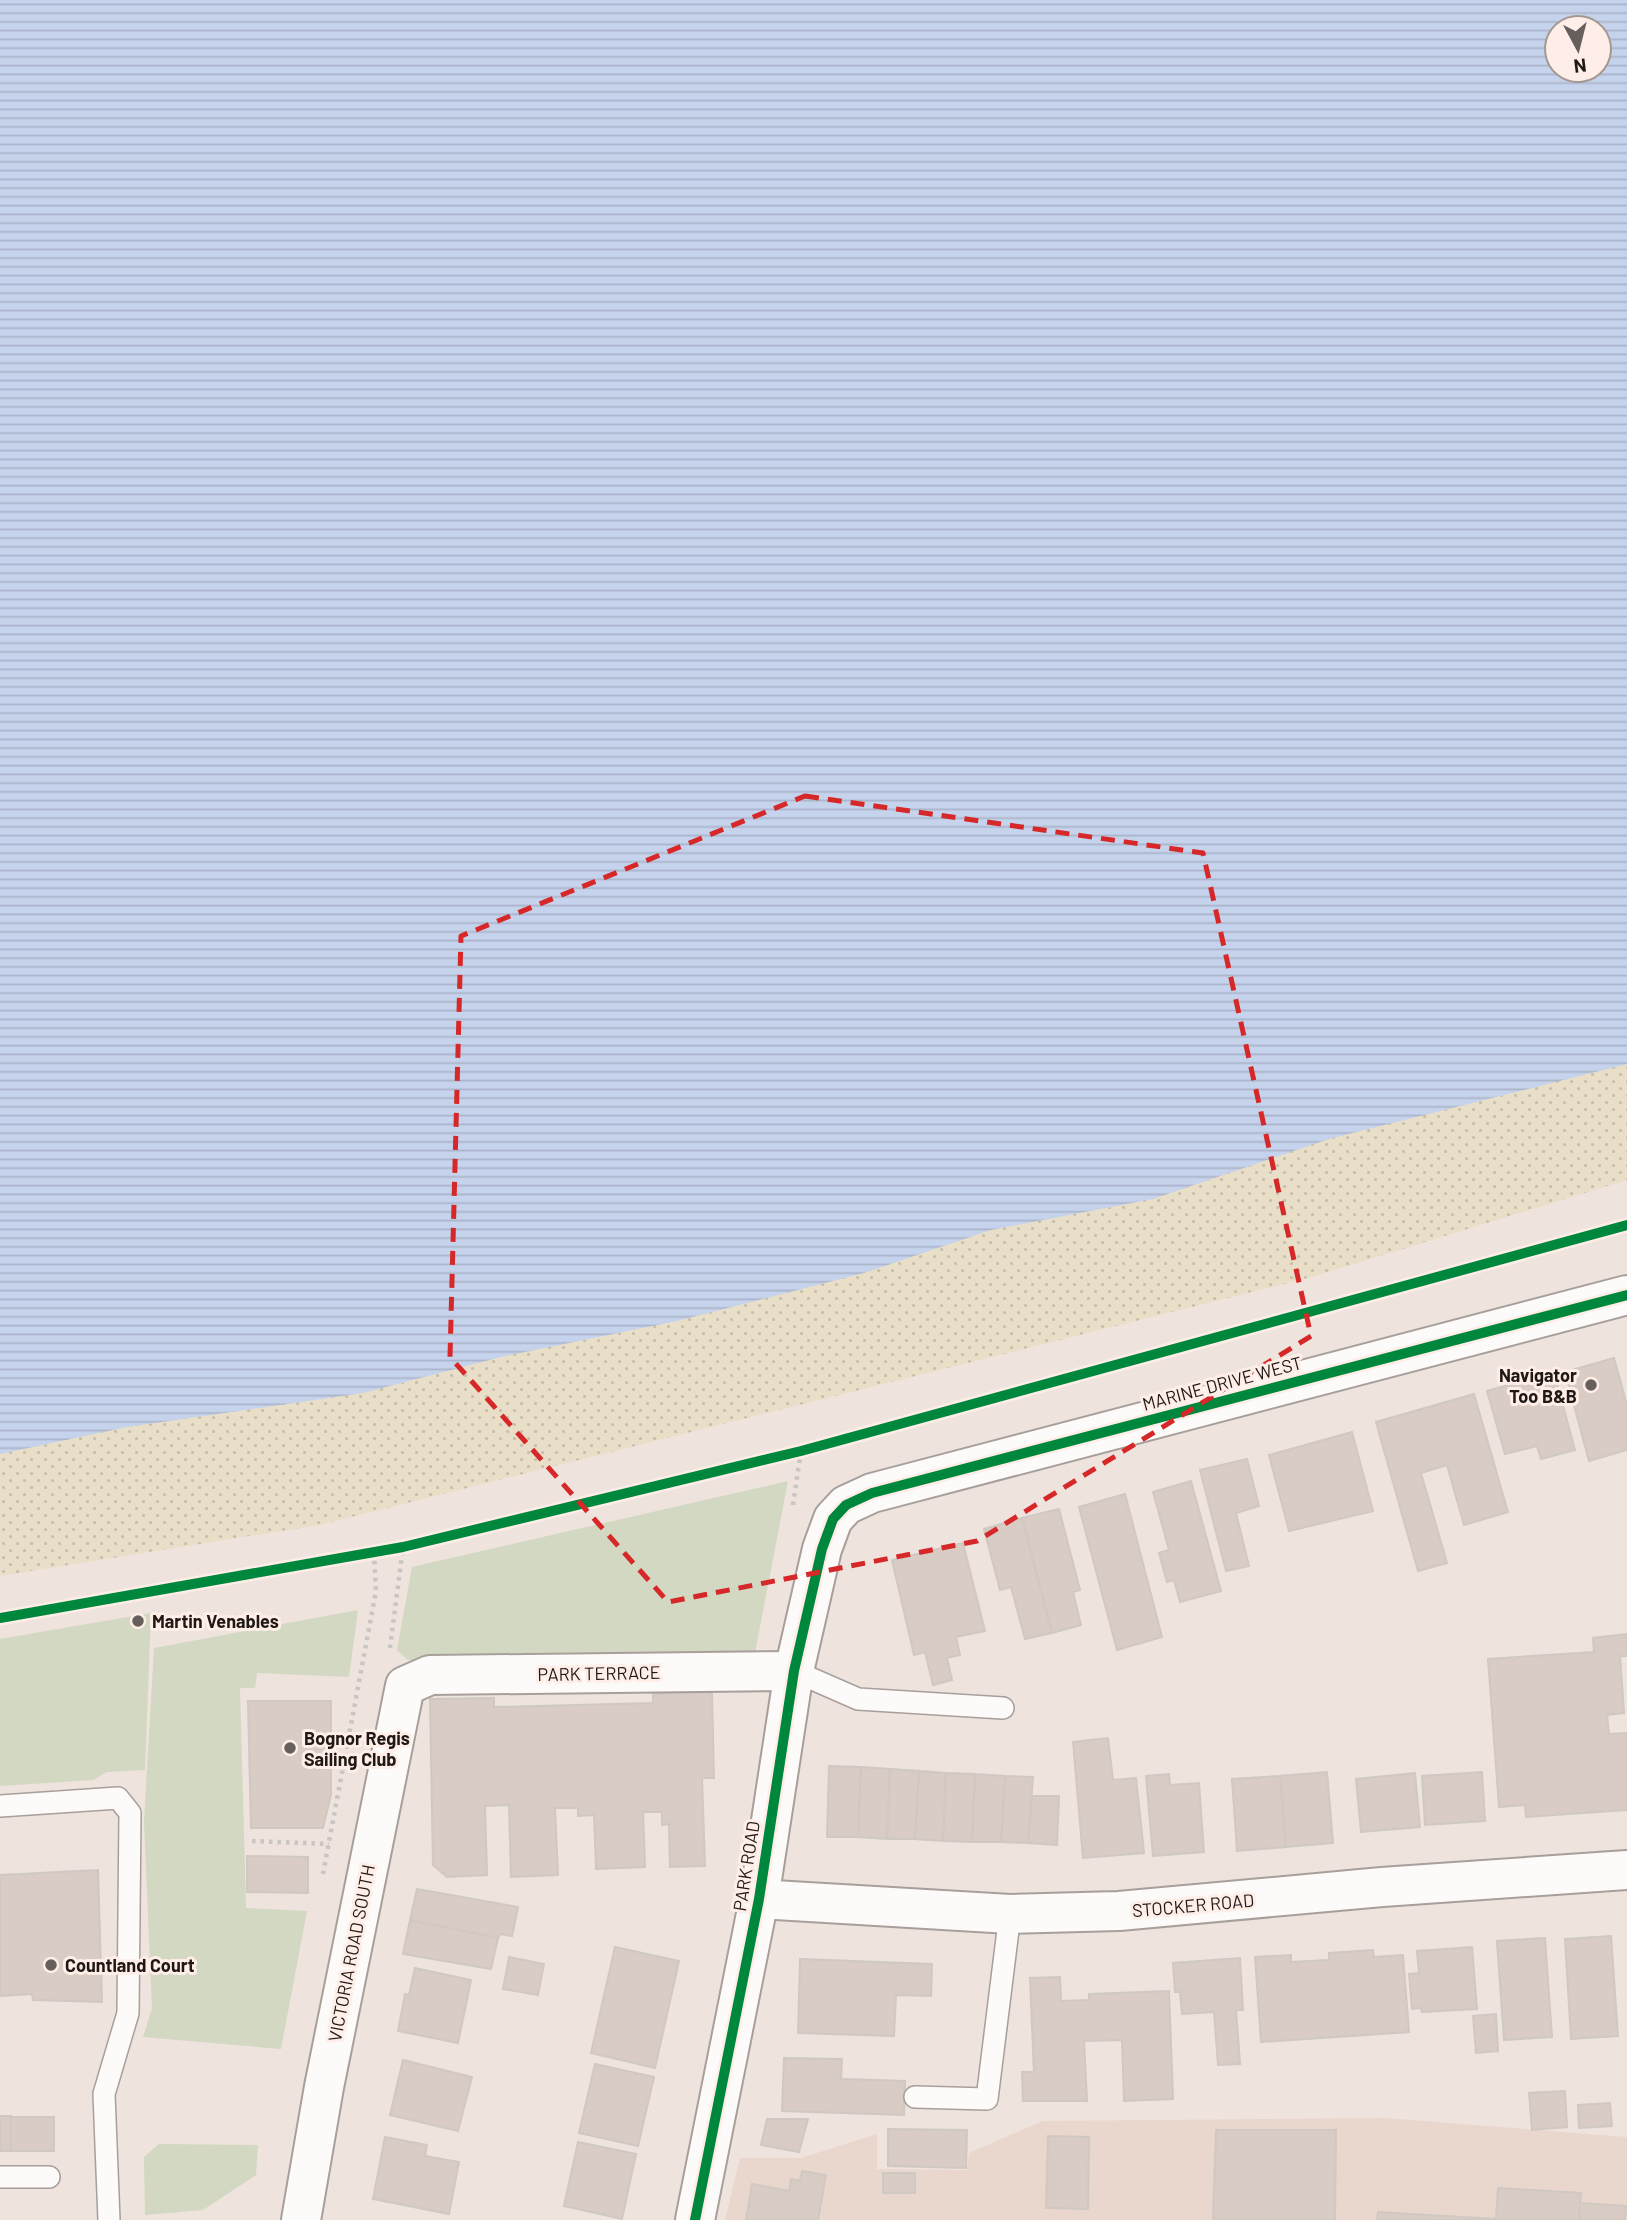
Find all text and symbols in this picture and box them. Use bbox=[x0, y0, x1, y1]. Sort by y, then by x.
north arrow bbox=[1543, 14, 1613, 84]
text: N bbox=[1572, 54, 1588, 79]
street label: MARINE DRIVE WEST bbox=[1140, 1351, 1304, 1415]
place label: Navigator Too B&B bbox=[1499, 1364, 1577, 1407]
marker: Navigator Too B&B bbox=[1583, 1377, 1599, 1393]
place label: Martin Venables bbox=[152, 1610, 279, 1632]
marker: Martin Venables bbox=[130, 1613, 146, 1629]
street label: PARK TERRACE bbox=[537, 1661, 661, 1685]
place label: Bognor Regis Sailing Club bbox=[304, 1727, 410, 1770]
marker: Bognor Regis Sailing Club bbox=[282, 1740, 298, 1756]
street label: PARK ROAD bbox=[728, 1819, 764, 1913]
street label: VICTORIA ROAD SOUTH bbox=[323, 1863, 379, 2043]
street label: STOCKER ROAD bbox=[1131, 1889, 1255, 1921]
place label: Countland Court bbox=[65, 1954, 195, 1976]
marker: Countland Court bbox=[43, 1957, 59, 1973]

